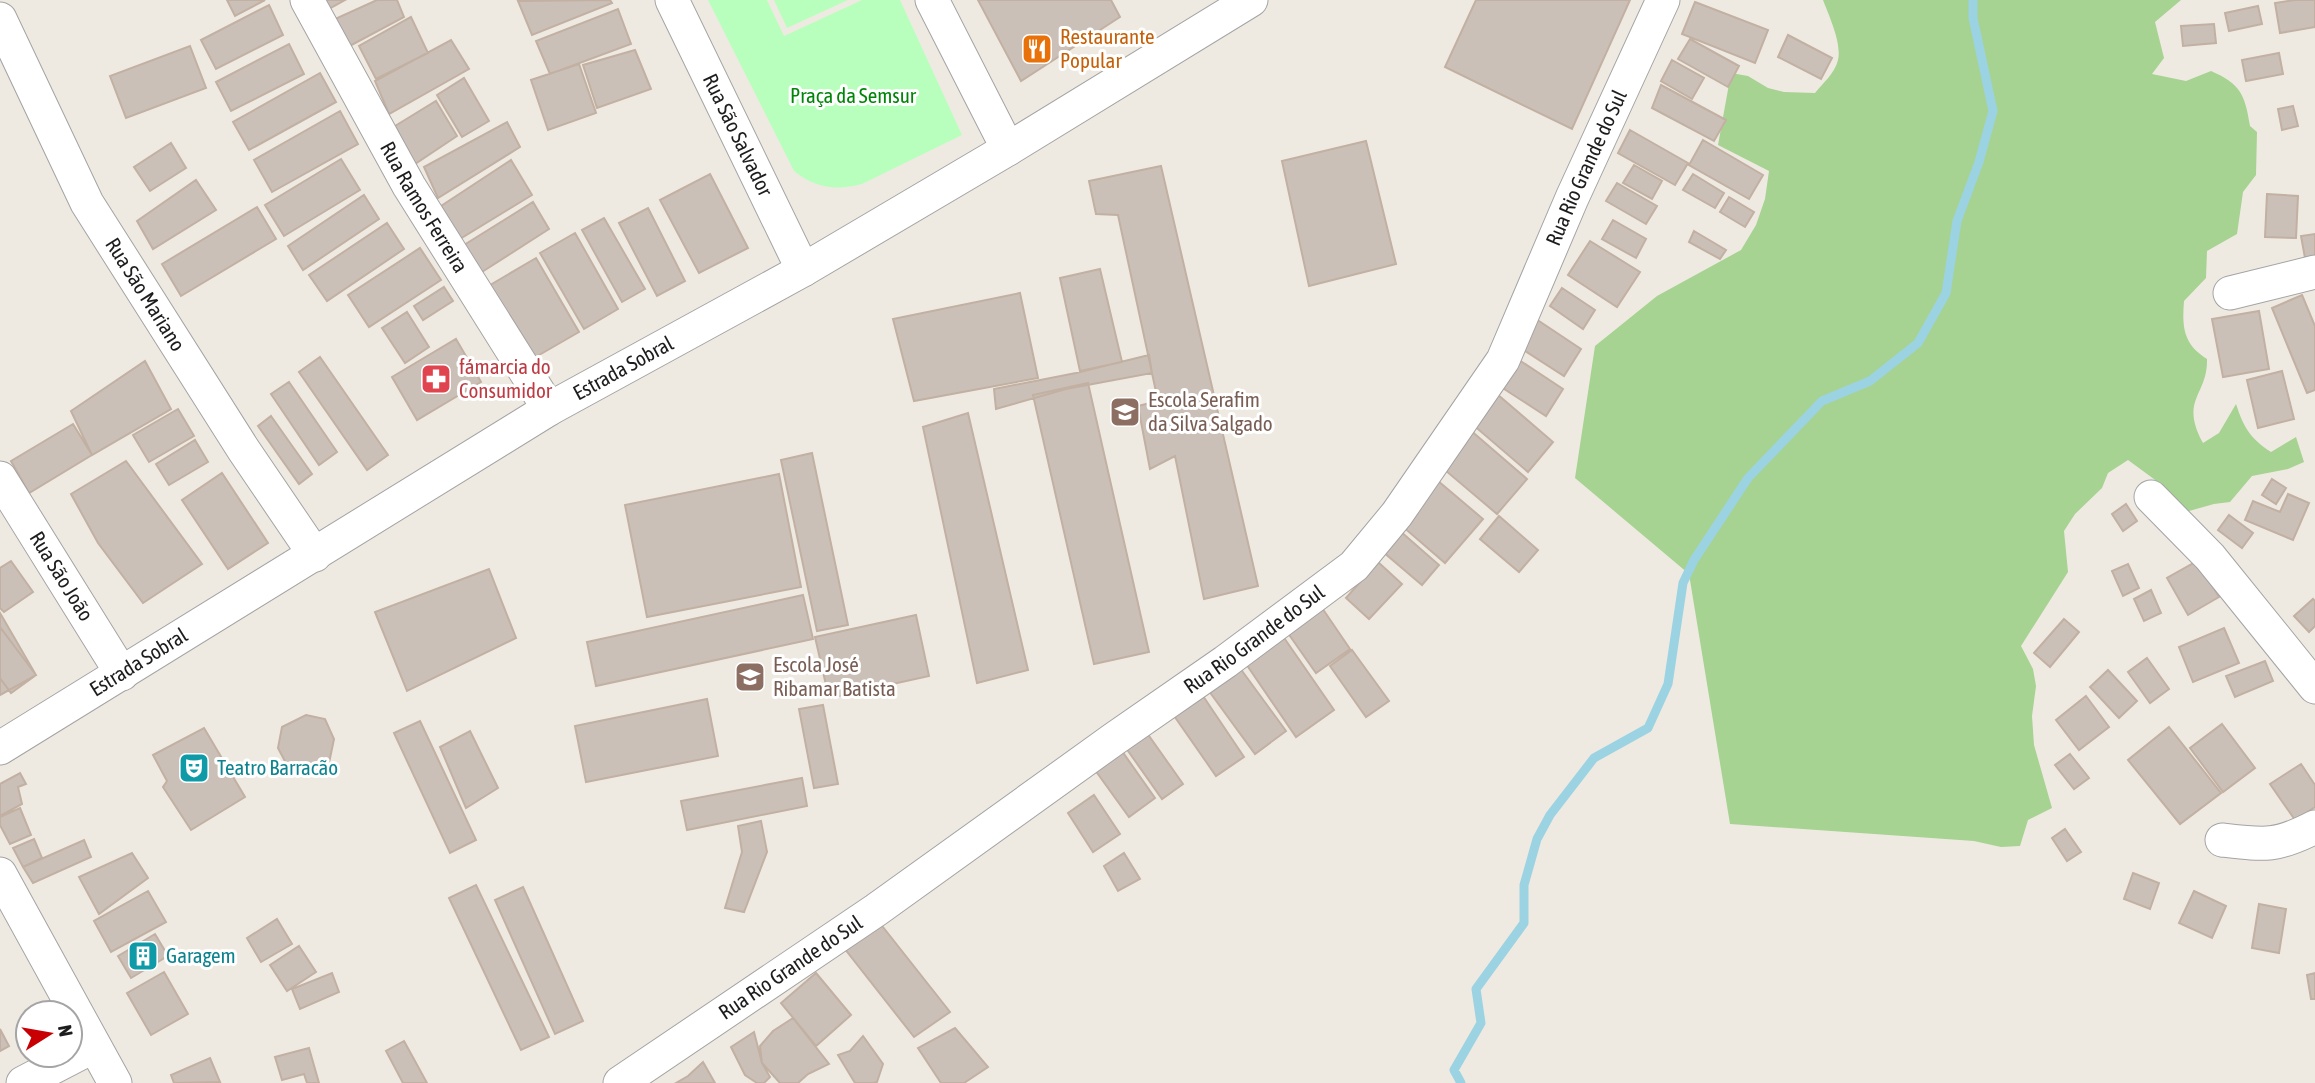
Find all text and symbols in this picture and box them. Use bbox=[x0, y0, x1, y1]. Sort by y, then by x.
place label: Restaurante Popular bbox=[1060, 24, 1155, 72]
restaurant icon: Restaurante Popular bbox=[1020, 32, 1054, 66]
street label: Rua São Salvador bbox=[699, 69, 779, 200]
park label: Praça da Semsur bbox=[790, 83, 917, 107]
street label: Rua Rio Grande do Sul bbox=[1540, 85, 1631, 249]
street label: Rua Ramos Ferreira bbox=[376, 137, 473, 277]
street label: Rua São Mariano bbox=[101, 233, 191, 355]
street label: Estrada Sobral bbox=[569, 330, 677, 404]
place label: fámarcia do Consumidor bbox=[459, 354, 553, 402]
pharmacy icon: fámarcia do Consumidor bbox=[419, 362, 453, 396]
place label: Escola Serafim da Silva Salgado bbox=[1148, 387, 1273, 435]
school or university icon: Escola Serafim da Silva Salgado bbox=[1108, 395, 1142, 429]
street label: Rua São João bbox=[25, 527, 99, 625]
street label: Rua Rio Grande do Sul bbox=[1179, 579, 1329, 698]
street label: Estrada Sobral bbox=[85, 622, 192, 701]
place label: Escola José Ribamar Batista bbox=[773, 652, 896, 700]
school or university icon: Escola José Ribamar Batista bbox=[733, 660, 767, 694]
theatre icon: Teatro Barracão bbox=[177, 751, 211, 785]
place label: Teatro Barracão bbox=[217, 755, 338, 779]
street label: Rua Rio Grande do Sul bbox=[714, 910, 867, 1024]
building icon: Garagem bbox=[126, 939, 160, 973]
place label: Garagem bbox=[166, 943, 236, 967]
north arrow bbox=[14, 999, 84, 1069]
text: N bbox=[54, 1023, 78, 1038]

